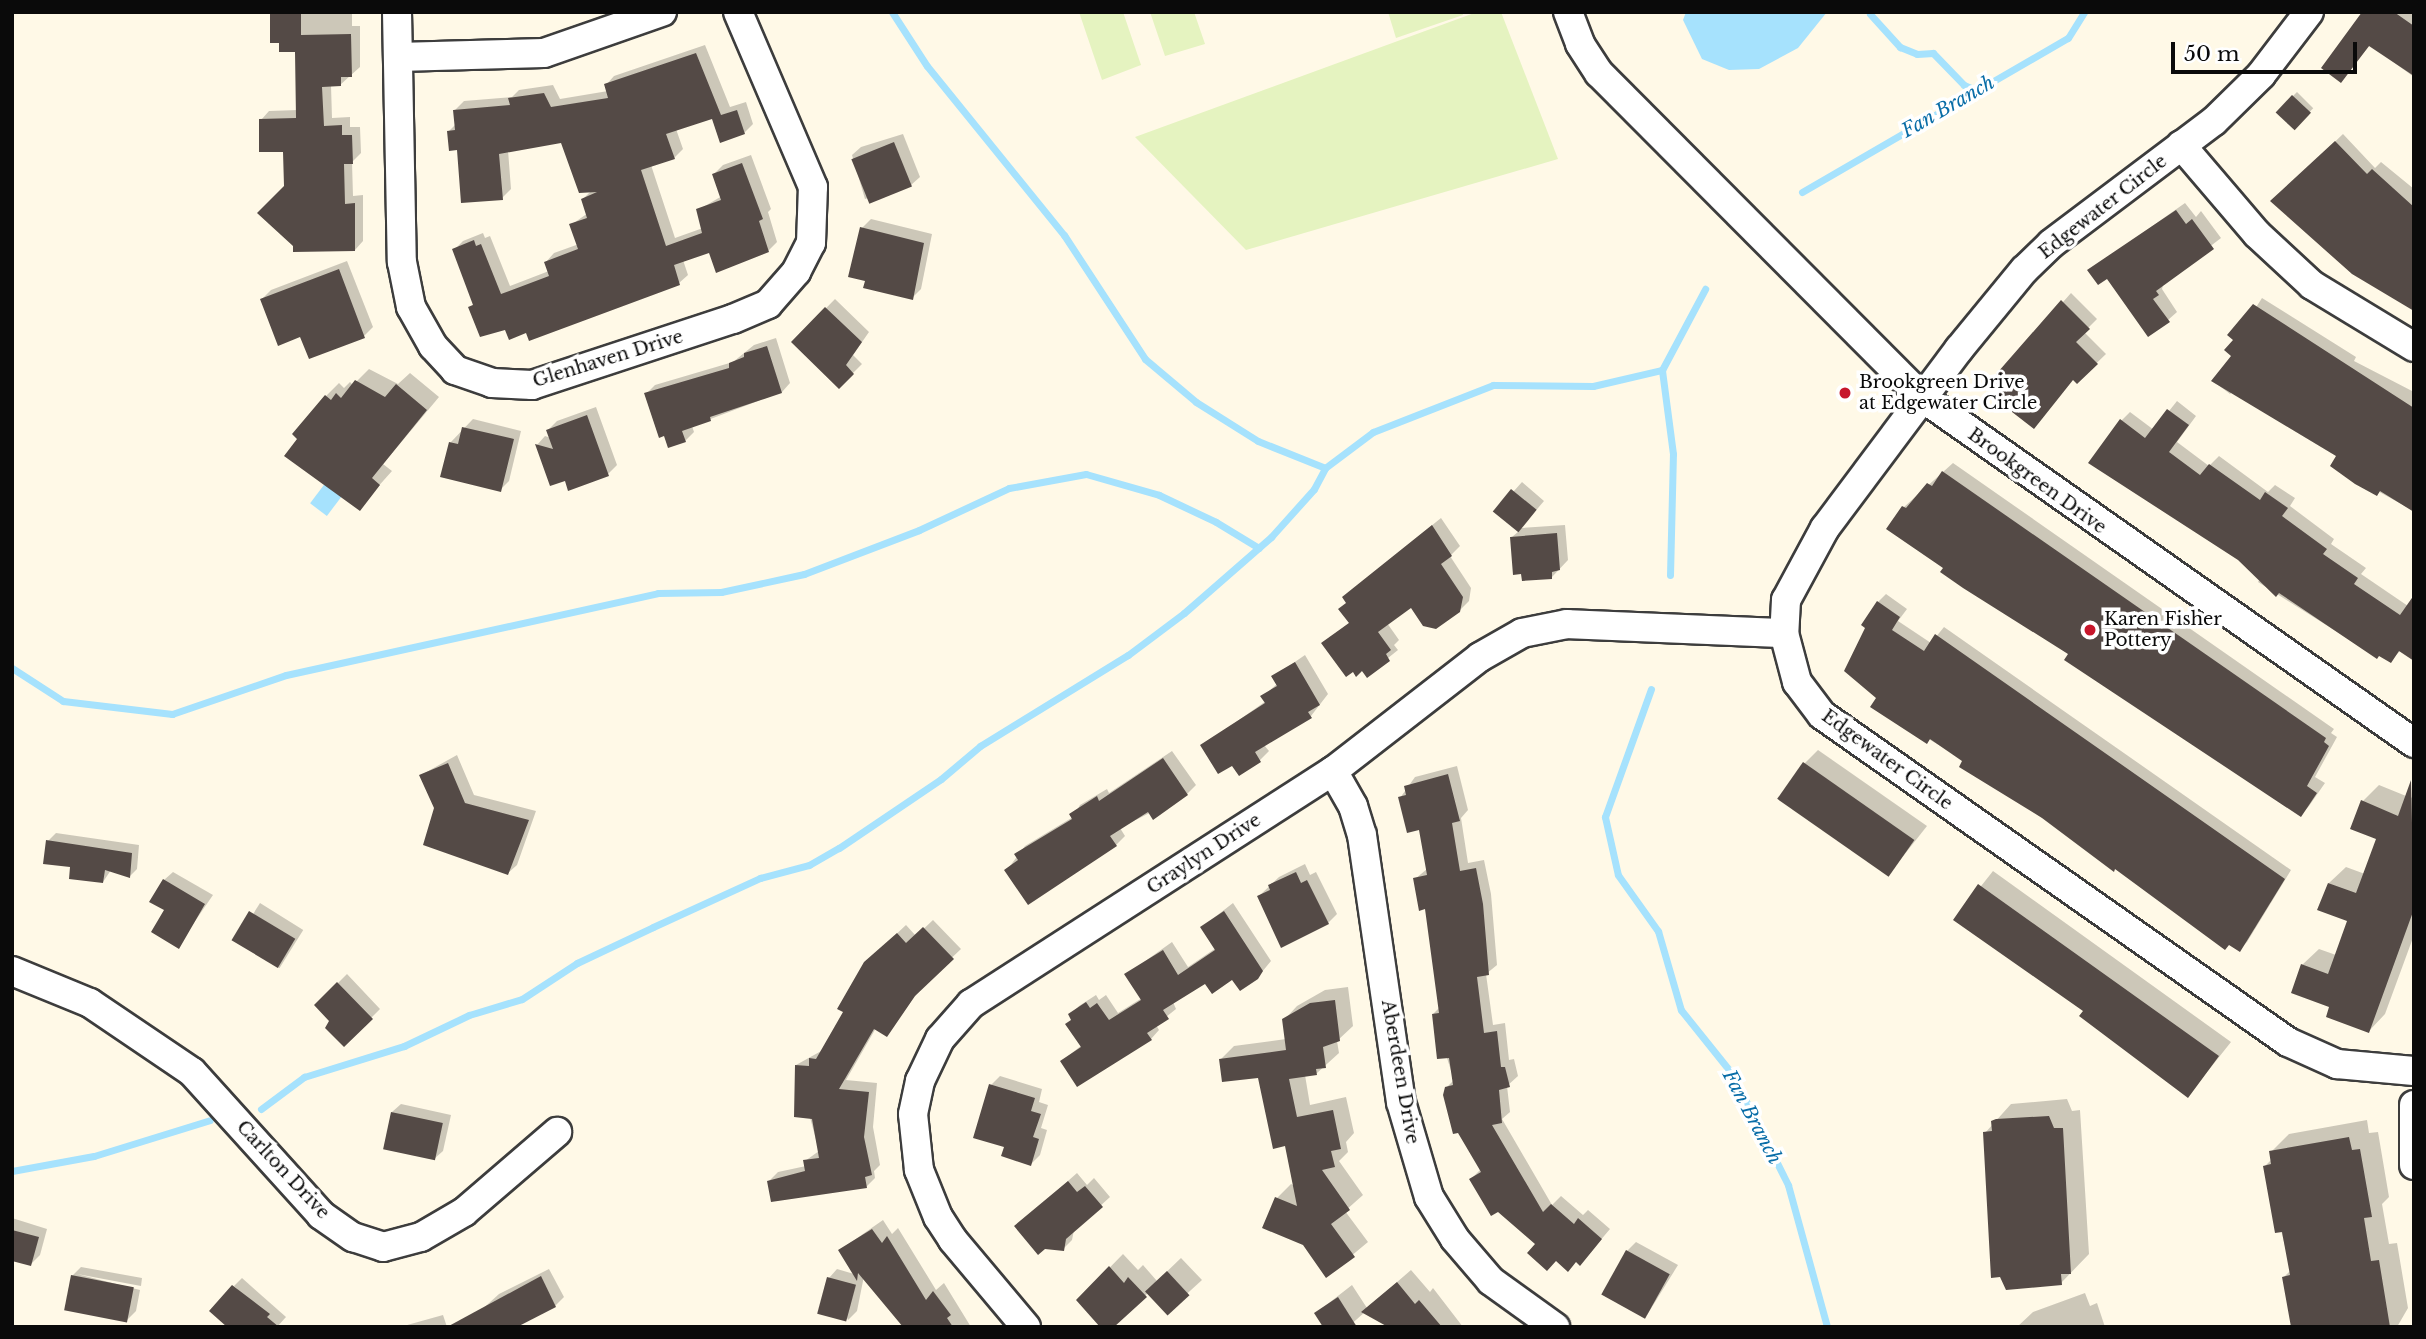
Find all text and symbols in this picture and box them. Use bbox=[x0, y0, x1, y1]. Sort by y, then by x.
scale bar bbox=[2174, 28, 2360, 72]
text: 50 m bbox=[2184, 41, 2239, 67]
water label: Fan Branch bbox=[1897, 71, 1999, 143]
street label: Edgewater Circle bbox=[2035, 150, 2171, 264]
street label: Glenhaven Drive bbox=[530, 326, 686, 392]
place label: Brookgreen Drive at Edgewater Circle bbox=[1859, 372, 2038, 414]
marker: Brookgreen Drive at Edgewater Circle bbox=[1837, 385, 1853, 401]
street label: Brookgreen Drive bbox=[1964, 424, 2110, 538]
place label: Karen Fisher Pottery bbox=[2104, 609, 2222, 652]
marker: Karen Fisher Pottery bbox=[2082, 622, 2098, 638]
street label: Edgewater Circle bbox=[1817, 705, 1957, 815]
street label: Graylyn Drive bbox=[1143, 809, 1265, 899]
street label: Aberdeen Drive bbox=[1377, 998, 1423, 1146]
water label: Fan Branch bbox=[1718, 1066, 1786, 1168]
street label: Carlton Drive bbox=[232, 1116, 334, 1224]

